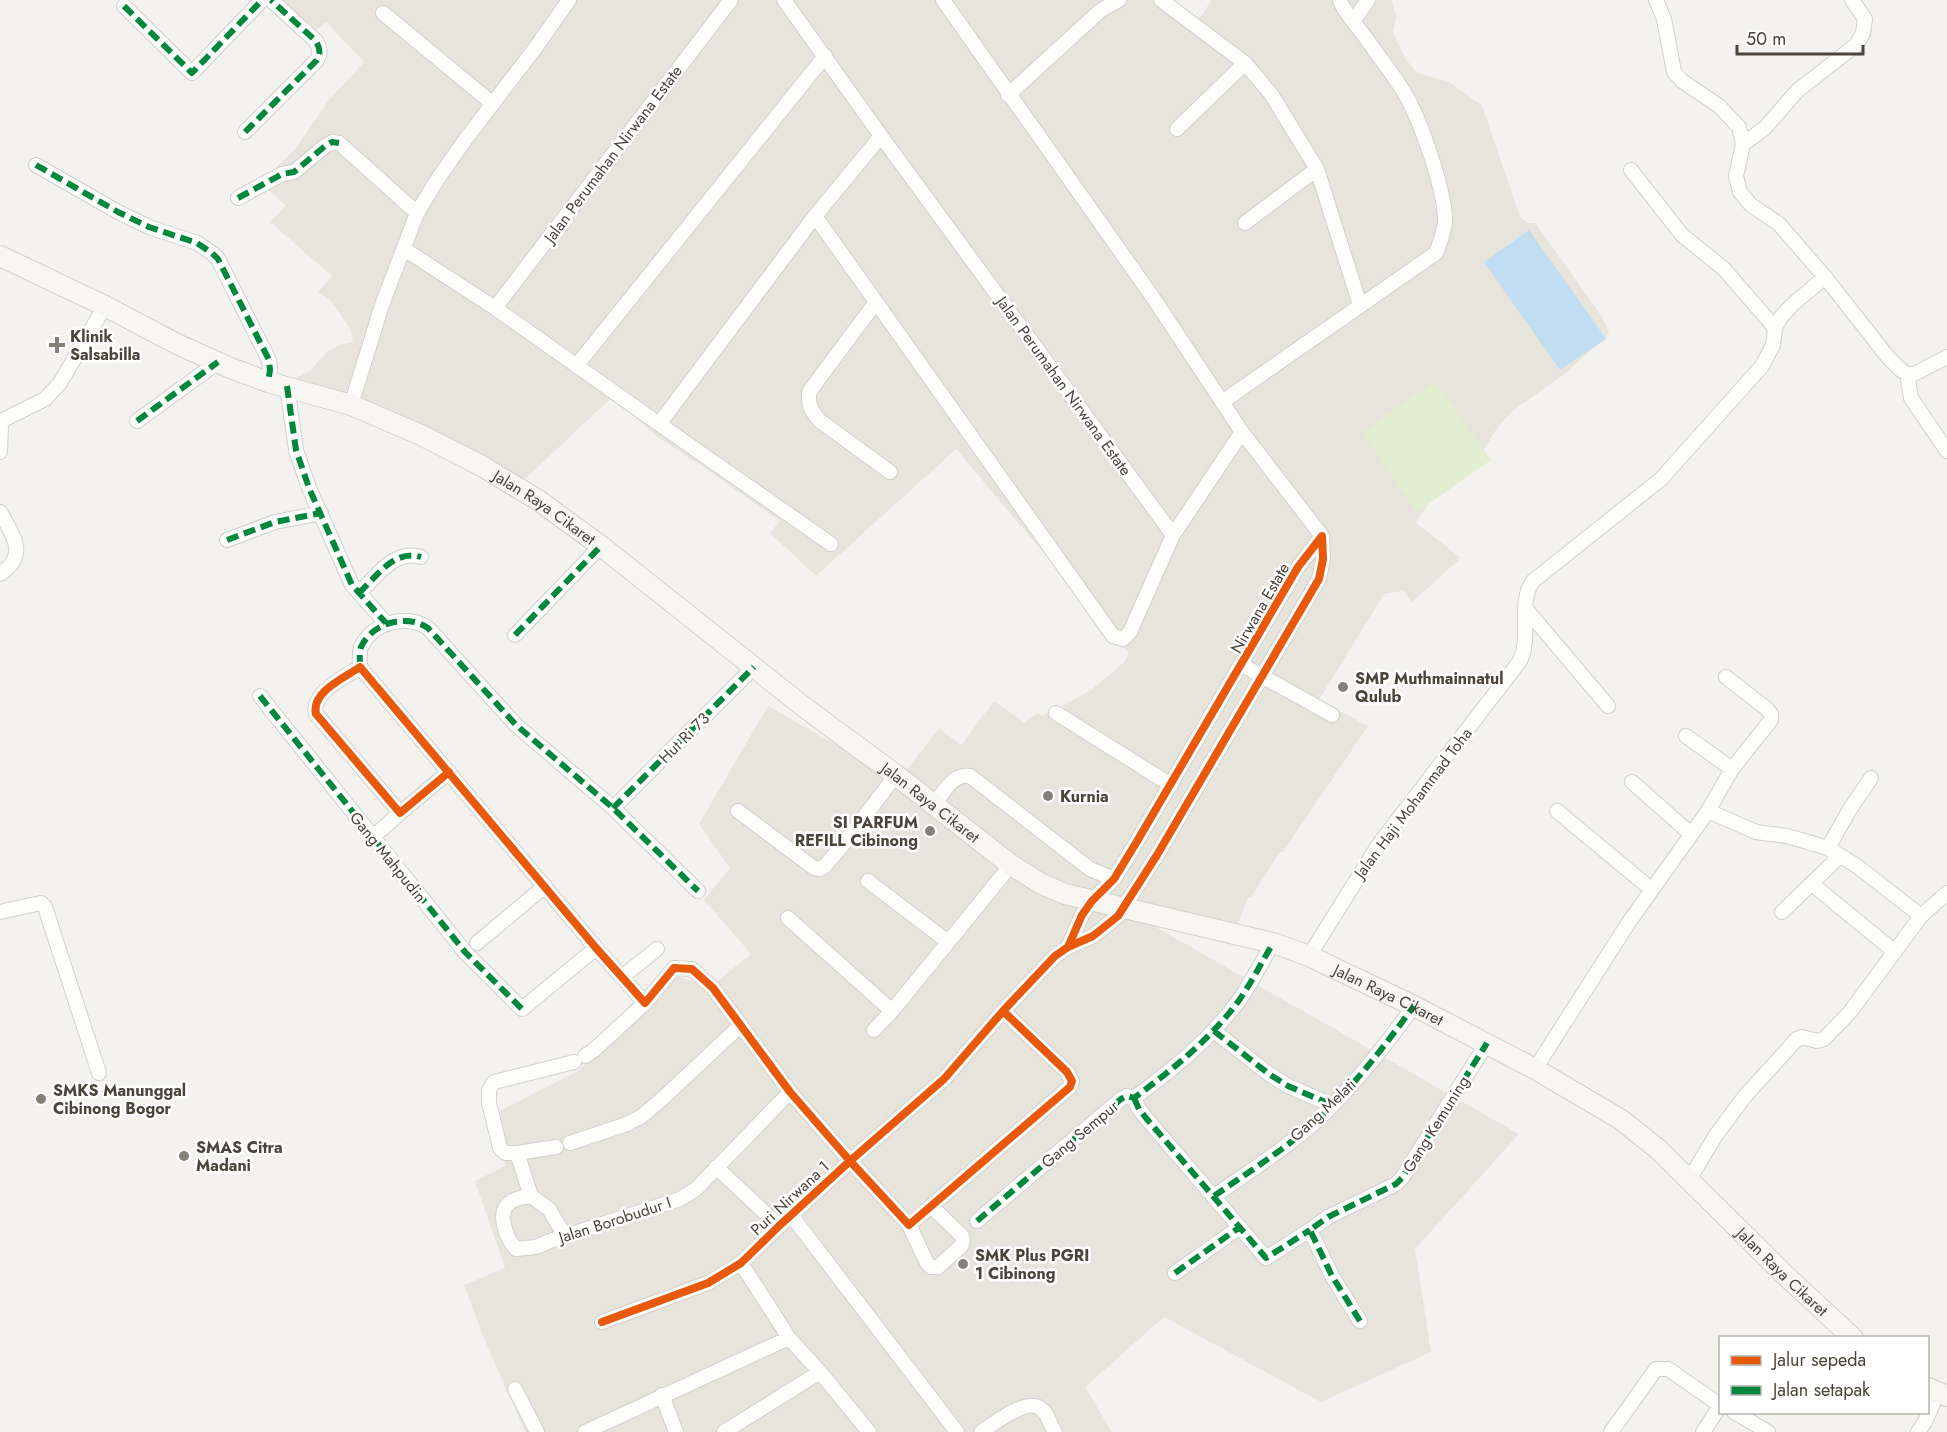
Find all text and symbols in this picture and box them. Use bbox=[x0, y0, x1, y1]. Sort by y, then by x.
scale bar bbox=[1737, 18, 1863, 56]
text: 50 m bbox=[1746, 26, 1786, 52]
street label: Jalan Perumahan Nirwana Estate bbox=[537, 60, 687, 249]
street label: Jalan Perumahan Nirwana Estate bbox=[990, 290, 1137, 480]
place label: Klinik Salsabilla bbox=[70, 325, 140, 366]
marker: Klinik Salsabilla bbox=[48, 336, 66, 354]
street label: Jalan Raya Cikaret bbox=[487, 463, 601, 550]
street label: Nirwana Estate bbox=[1225, 559, 1295, 657]
place label: SMP Muthmainnatul Qulub bbox=[1355, 667, 1503, 708]
marker: SMP Muthmainnatul Qulub bbox=[1336, 680, 1350, 694]
street label: Hut Ri 73 bbox=[653, 707, 715, 769]
street label: Jalan Haji Mohammad Toha bbox=[1347, 723, 1477, 885]
street label: Jalan Raya Cikaret bbox=[875, 755, 985, 848]
place label: Kurnia bbox=[1060, 785, 1109, 808]
marker: Kurnia bbox=[1041, 789, 1055, 803]
street label: Gang Mahpudin bbox=[344, 807, 432, 907]
place label: SI PARFUM REFILL Cibinong bbox=[795, 811, 918, 852]
marker: SI PARFUM REFILL Cibinong bbox=[923, 824, 937, 838]
street label: Jalan Raya Cikaret bbox=[1328, 957, 1448, 1031]
street label: Gang Kemuning bbox=[1397, 1071, 1475, 1177]
street label: Gang Melati bbox=[1285, 1073, 1361, 1147]
place label: SMKS Manunggal Cibinong Bogor bbox=[53, 1079, 186, 1120]
marker: SMKS Manunggal Cibinong Bogor bbox=[34, 1092, 48, 1106]
street label: Gang Sempur bbox=[1036, 1094, 1124, 1173]
place label: SMAS Citra Madani bbox=[196, 1136, 283, 1177]
marker: SMAS Citra Madani bbox=[177, 1149, 191, 1163]
street label: Puri Nirwana 1 bbox=[745, 1155, 835, 1241]
street label: Jalan Borobudur I bbox=[554, 1191, 674, 1250]
street label: Jalan Raya Cikaret bbox=[1730, 1220, 1834, 1321]
place label: SMK Plus PGRI 1 Cibinong bbox=[975, 1244, 1089, 1285]
marker: SMK Plus PGRI 1 Cibinong bbox=[956, 1257, 970, 1271]
legend bbox=[1719, 1336, 1929, 1414]
text: Jalur sepeda bbox=[1771, 1347, 1866, 1373]
text: Jalan setapak bbox=[1771, 1377, 1870, 1403]

